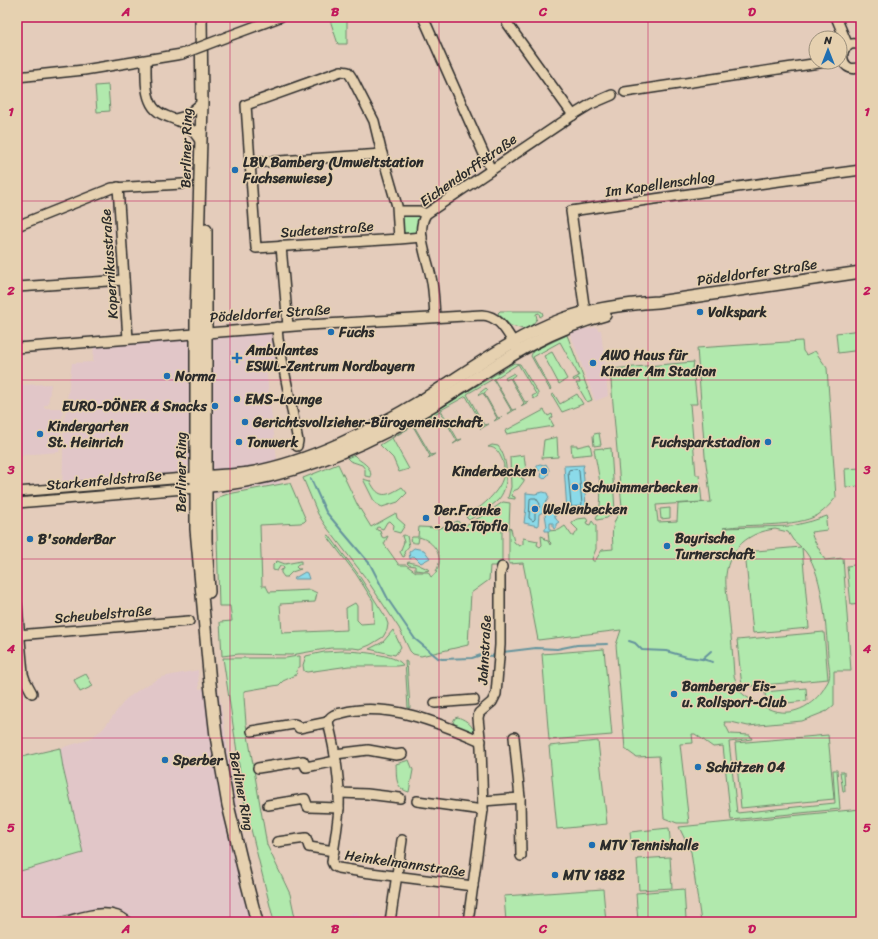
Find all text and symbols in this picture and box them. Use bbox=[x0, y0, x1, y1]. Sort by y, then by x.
text: A bbox=[121, 0, 130, 23]
text: B bbox=[331, 0, 340, 23]
text: C bbox=[538, 0, 548, 23]
text: D bbox=[748, 0, 756, 23]
north arrow bbox=[808, 30, 848, 70]
text: N bbox=[823, 31, 832, 50]
text: 1 bbox=[8, 100, 14, 123]
text: 1 bbox=[864, 100, 870, 123]
street label: Berliner Ring bbox=[173, 108, 200, 188]
street label: Eichendorffstraße bbox=[414, 127, 522, 214]
place label: LBV Bamberg (Umweltstation Fuchsenwiese) bbox=[242, 150, 424, 191]
street label: Im Kapellenschlag bbox=[603, 164, 717, 205]
marker: LBV Bamberg (Umweltstation Fuchsenwiese) bbox=[230, 165, 240, 175]
street label: Kopernikusstraße bbox=[93, 208, 126, 320]
street label: Sudetenstraße bbox=[280, 214, 375, 245]
street label: Pödeldorfer Straße bbox=[695, 252, 819, 293]
text: 2 bbox=[6, 279, 15, 302]
text: 2 bbox=[862, 279, 871, 302]
street label: Pödeldorfer Straße bbox=[209, 297, 331, 330]
place label: Volkspark bbox=[708, 300, 768, 325]
marker: Volkspark bbox=[695, 307, 705, 317]
place label: Fuchs bbox=[338, 320, 374, 345]
marker: Fuchs bbox=[326, 327, 336, 337]
place label: Ambulantes ESWL-Zentrum Nordbayern bbox=[245, 338, 415, 379]
place label: AWO Haus für Kinder Am Stadion bbox=[600, 343, 717, 384]
marker: Ambulantes ESWL-Zentrum Nordbayern bbox=[231, 352, 243, 364]
marker: AWO Haus für Kinder Am Stadion bbox=[588, 358, 598, 368]
place label: Norma bbox=[174, 364, 216, 389]
marker: Norma bbox=[162, 371, 172, 381]
place label: EMS-Lounge bbox=[245, 387, 322, 412]
place label: EURO-DÖNER & Snacks bbox=[62, 394, 208, 419]
marker: EMS-Lounge bbox=[232, 394, 242, 404]
marker: EURO-DÖNER & Snacks bbox=[210, 401, 220, 411]
place label: Gerichtsvollzieher-Bürogemeinschaft bbox=[252, 410, 484, 435]
place label: Kindergarten St. Heinrich bbox=[47, 414, 129, 455]
marker: Gerichtsvollzieher-Bürogemeinschaft bbox=[240, 417, 250, 427]
marker: Kindergarten St. Heinrich bbox=[35, 429, 45, 439]
place label: Tonwerk bbox=[247, 430, 299, 455]
place label: Fuchsparkstadion bbox=[651, 430, 760, 455]
street label: Berliner Ring bbox=[169, 432, 194, 512]
marker: Tonwerk bbox=[234, 437, 244, 447]
marker: Fuchsparkstadion bbox=[763, 437, 773, 447]
text: 3 bbox=[6, 458, 15, 481]
text: 3 bbox=[862, 458, 871, 481]
place label: Kinderbecken bbox=[451, 459, 536, 484]
street label: Starkenfeldstraße bbox=[45, 463, 163, 498]
marker: Kinderbecken bbox=[539, 466, 549, 476]
place label: Schwimmerbecken bbox=[582, 475, 698, 500]
marker: Schwimmerbecken bbox=[570, 482, 580, 492]
place label: Wellenbecken bbox=[543, 497, 628, 522]
place label: Der.Franke - Das.Töpfla bbox=[434, 498, 508, 539]
marker: Wellenbecken bbox=[530, 504, 540, 514]
marker: Der.Franke - Das.Töpfla bbox=[421, 513, 431, 523]
place label: Bayrische Turnerschaft bbox=[675, 526, 756, 567]
place label: B'sonderBar bbox=[38, 527, 116, 552]
marker: B'sonderBar bbox=[25, 534, 35, 544]
marker: Bayrische Turnerschaft bbox=[662, 541, 672, 551]
street label: Scheubelstraße bbox=[53, 598, 153, 631]
street label: Jahnstraße bbox=[470, 614, 499, 686]
text: 4 bbox=[6, 637, 16, 660]
text: 4 bbox=[862, 637, 872, 660]
place label: Bamberger Eis- u. Rollsport-Club bbox=[682, 674, 787, 715]
marker: Bamberger Eis- u. Rollsport-Club bbox=[669, 689, 679, 699]
place label: Sperber bbox=[172, 748, 224, 773]
street label: Berliner Ring bbox=[222, 749, 261, 833]
marker: Sperber bbox=[160, 755, 170, 765]
place label: Schützen 04 bbox=[705, 755, 785, 780]
marker: Schützen 04 bbox=[693, 762, 703, 772]
text: 5 bbox=[7, 816, 15, 839]
text: 5 bbox=[863, 816, 871, 839]
place label: MTV Tennishalle bbox=[599, 833, 700, 858]
marker: MTV Tennishalle bbox=[587, 840, 597, 850]
street label: Heinkelmannstraße bbox=[343, 843, 467, 884]
place label: MTV 1882 bbox=[562, 863, 626, 888]
marker: MTV 1882 bbox=[550, 870, 560, 880]
text: A bbox=[121, 917, 130, 939]
text: B bbox=[331, 917, 340, 939]
text: C bbox=[538, 917, 548, 939]
text: D bbox=[748, 917, 756, 939]

